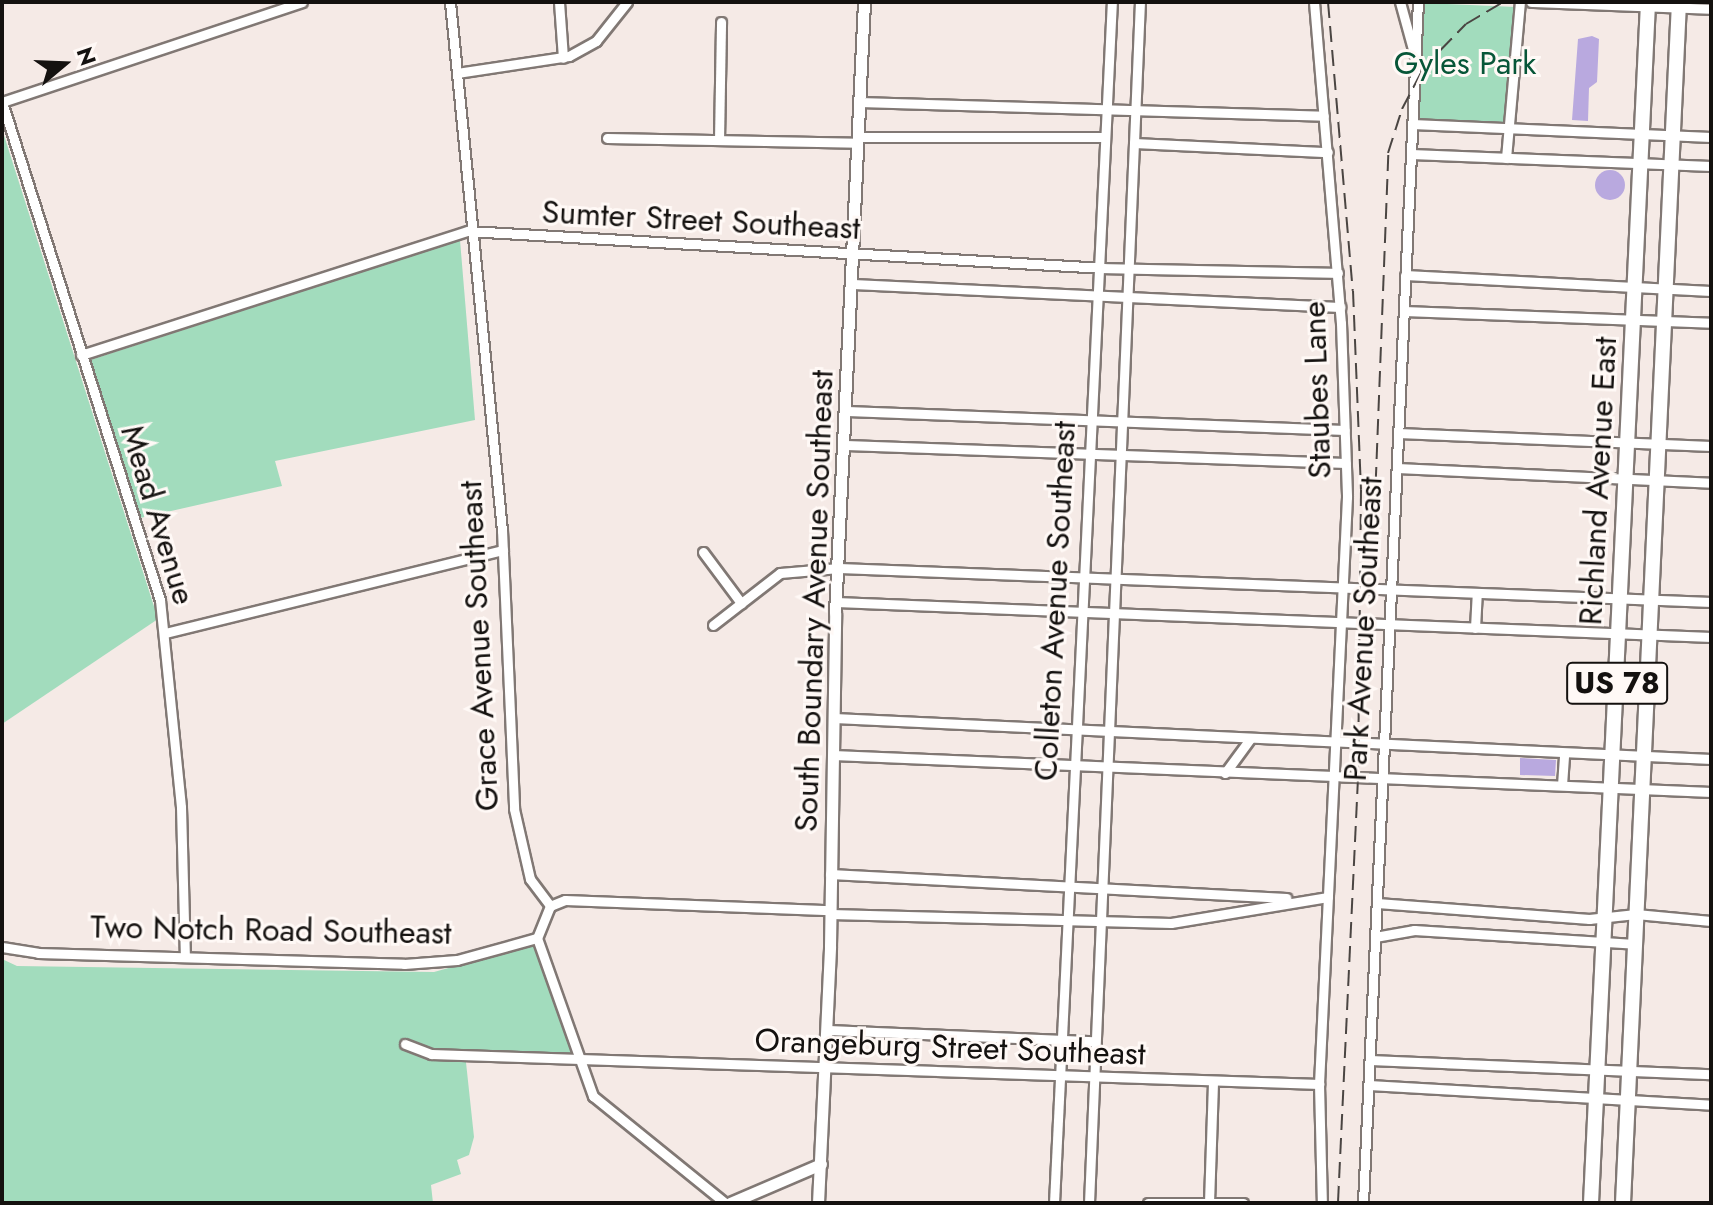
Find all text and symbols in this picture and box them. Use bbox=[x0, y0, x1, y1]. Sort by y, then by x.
north arrow bbox=[24, 24, 104, 104]
text: N bbox=[69, 43, 105, 70]
park label: Gyles Park bbox=[1394, 44, 1536, 82]
street label: Sumter Street Southeast bbox=[541, 192, 861, 248]
street label: Staubes Lane bbox=[1295, 301, 1339, 479]
street label: Richland Avenue East bbox=[1571, 336, 1625, 626]
street label: South Boundary Avenue Southeast bbox=[787, 369, 841, 833]
street label: Colleton Avenue Southeast bbox=[1026, 420, 1084, 782]
street label: Mead Avenue bbox=[113, 421, 203, 609]
street label: Park Avenue Southeast bbox=[1336, 476, 1390, 782]
street label: Grace Avenue Southeast bbox=[451, 480, 507, 812]
road number: US 78 bbox=[1565, 657, 1669, 709]
street label: Two Notch Road Southeast bbox=[90, 908, 452, 952]
street label: Orangeburg Street Southeast bbox=[754, 1021, 1146, 1073]

